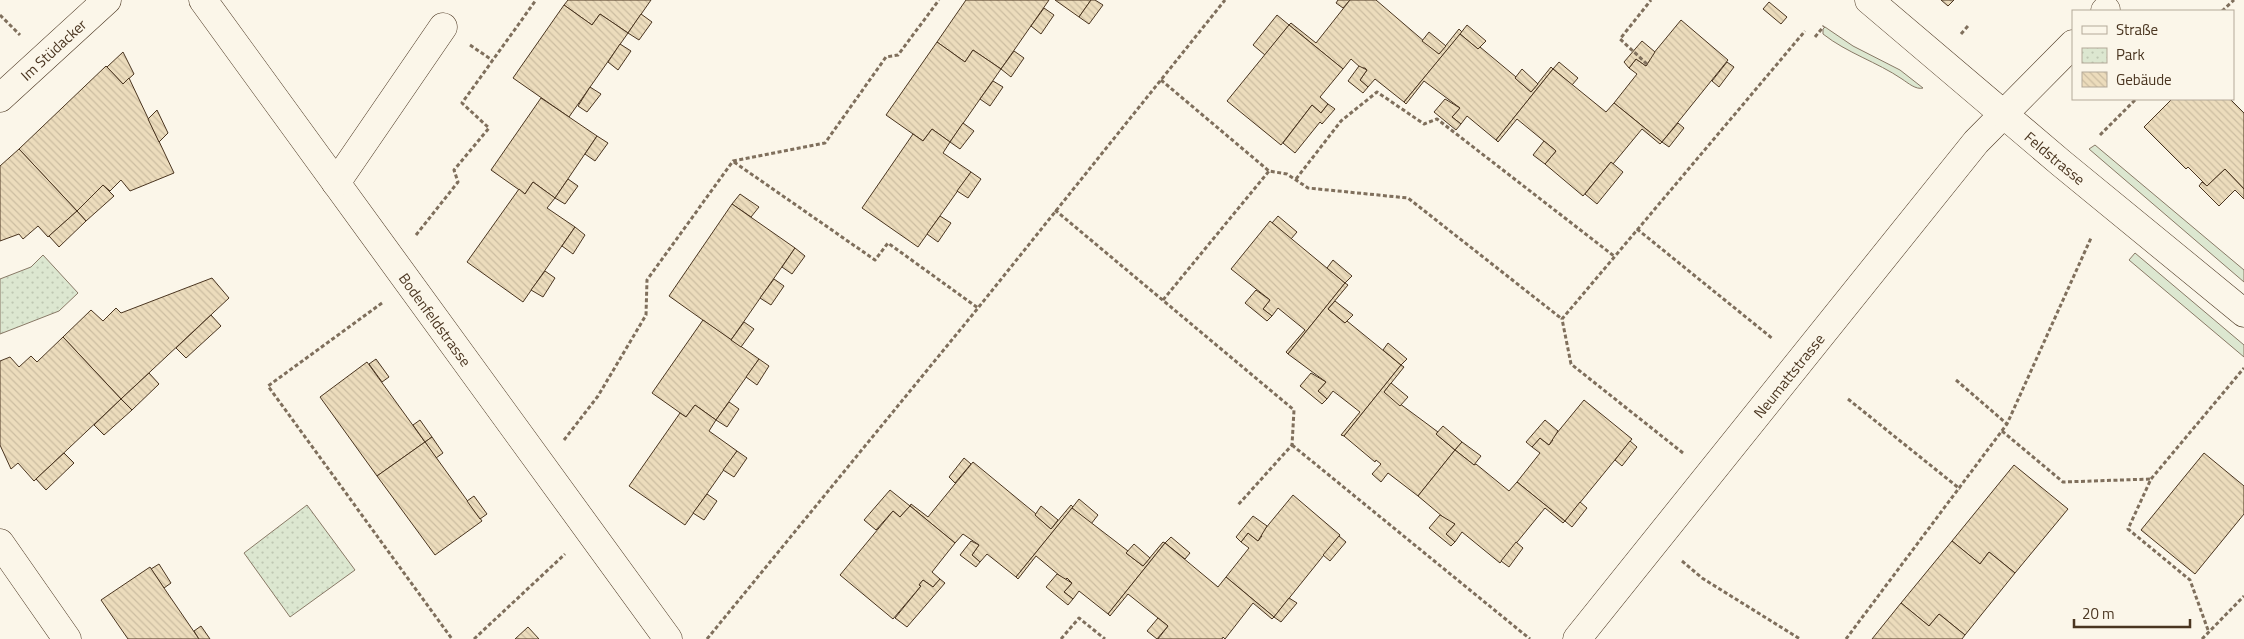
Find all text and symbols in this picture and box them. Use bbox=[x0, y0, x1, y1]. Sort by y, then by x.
legend bbox=[2072, 10, 2234, 100]
street label: Im Stüdacker bbox=[15, 13, 91, 86]
text: Straße bbox=[2116, 18, 2158, 41]
text: Park bbox=[2116, 43, 2145, 66]
text: Gebäude bbox=[2116, 68, 2172, 91]
street label: Feldstrasse bbox=[2020, 125, 2090, 190]
street label: Bodenfeldstrasse bbox=[393, 268, 477, 371]
street label: Neumattstrasse bbox=[1747, 328, 1830, 423]
scale bar bbox=[2074, 596, 2190, 628]
text: 20 m bbox=[2082, 602, 2115, 625]

